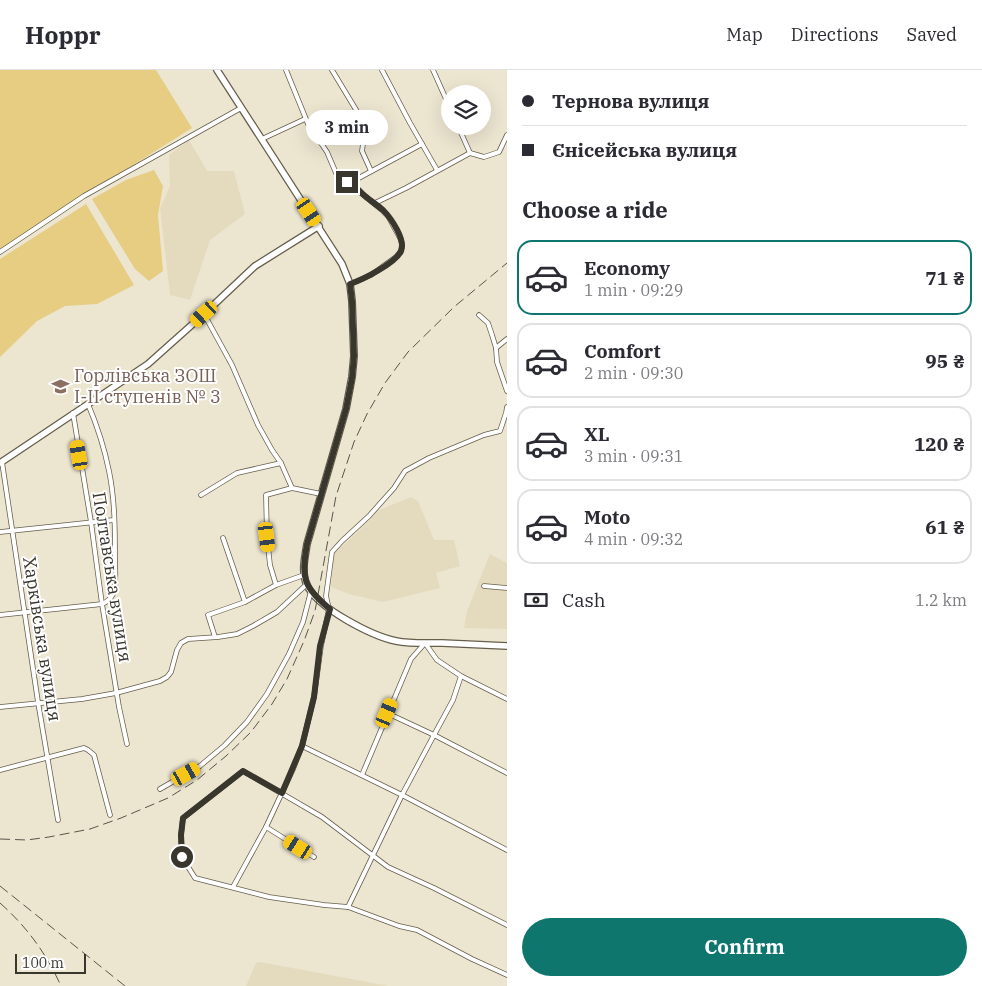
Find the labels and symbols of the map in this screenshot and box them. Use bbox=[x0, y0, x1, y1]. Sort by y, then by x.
callout: 3 min bbox=[306, 109, 388, 144]
route end bbox=[336, 171, 358, 193]
car bbox=[294, 195, 323, 229]
car bbox=[187, 298, 220, 330]
place label: Горлівська ЗОШ І-ІІ ступенів № 3 bbox=[74, 364, 221, 408]
school or university icon: Горлівська ЗОШ І-ІІ ступенів № 3 bbox=[50, 376, 70, 396]
car bbox=[69, 439, 88, 471]
street label: Полтавська вулиця bbox=[88, 490, 137, 664]
car bbox=[257, 521, 276, 553]
street label: Харківська вулиця bbox=[18, 555, 67, 723]
car bbox=[374, 696, 399, 730]
car bbox=[169, 760, 202, 788]
car bbox=[281, 833, 314, 861]
route start bbox=[171, 846, 193, 868]
scale bar bbox=[15, 951, 86, 974]

